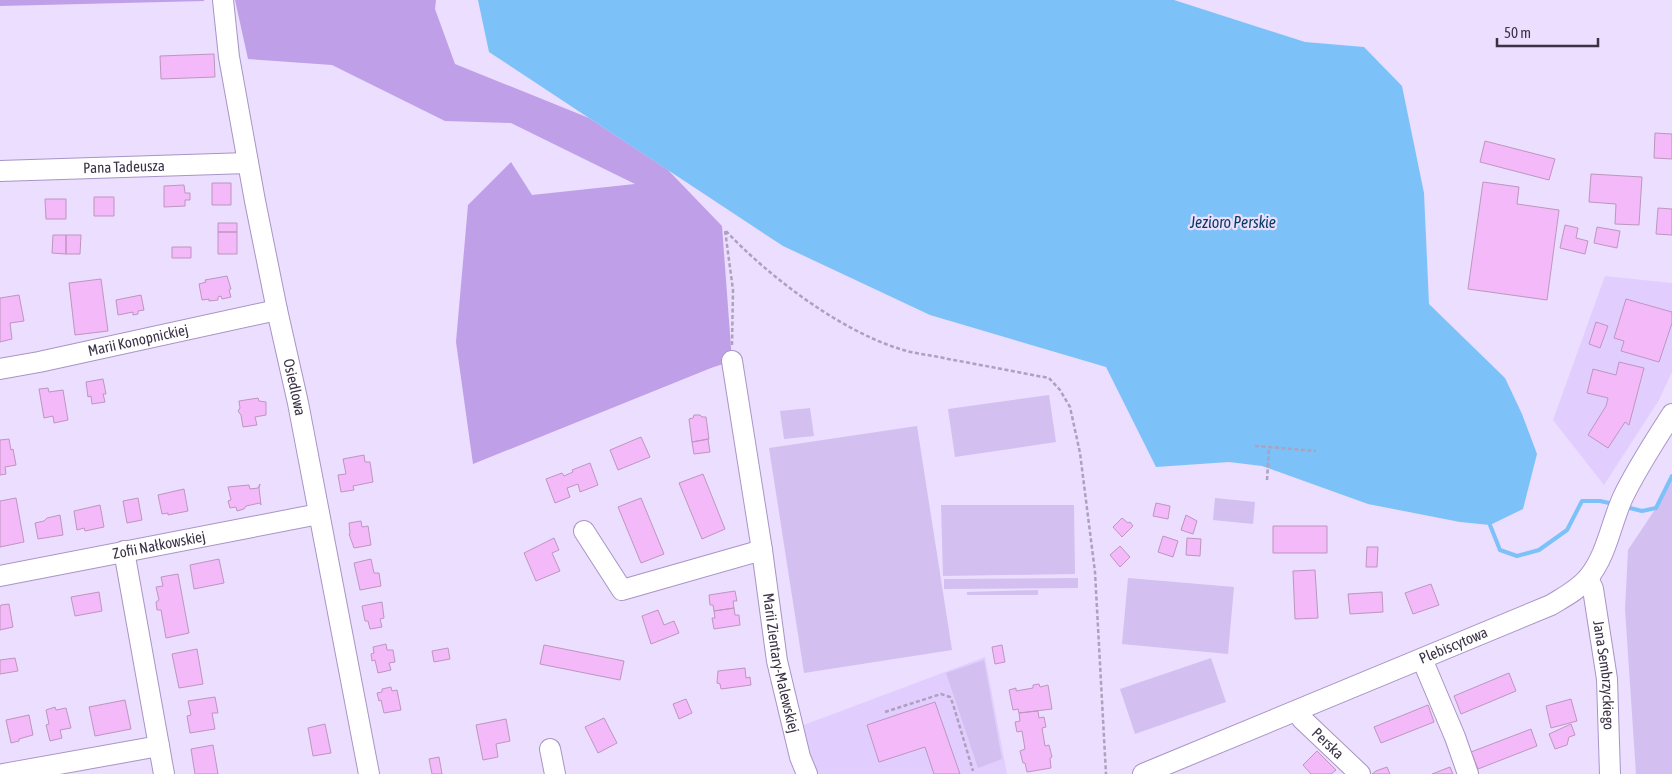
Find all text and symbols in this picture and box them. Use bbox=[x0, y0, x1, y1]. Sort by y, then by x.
scale bar bbox=[1497, 15, 1598, 47]
text: 50 m bbox=[1504, 24, 1531, 41]
street label: Pana Tadeusza bbox=[83, 157, 165, 176]
water label: Jezioro Perskie bbox=[1189, 213, 1276, 231]
street label: Marii Konopnickiej bbox=[86, 321, 190, 359]
street label: Osiedlowa bbox=[280, 357, 309, 417]
street label: Zofii Nałkowskiej bbox=[111, 527, 207, 562]
street label: Marii Zientary-Malewskiej bbox=[760, 592, 803, 735]
street label: Jana Sembrzyckiego bbox=[1590, 619, 1618, 730]
street label: Plebiscytowa bbox=[1416, 623, 1490, 667]
street label: Perska bbox=[1309, 724, 1348, 762]

